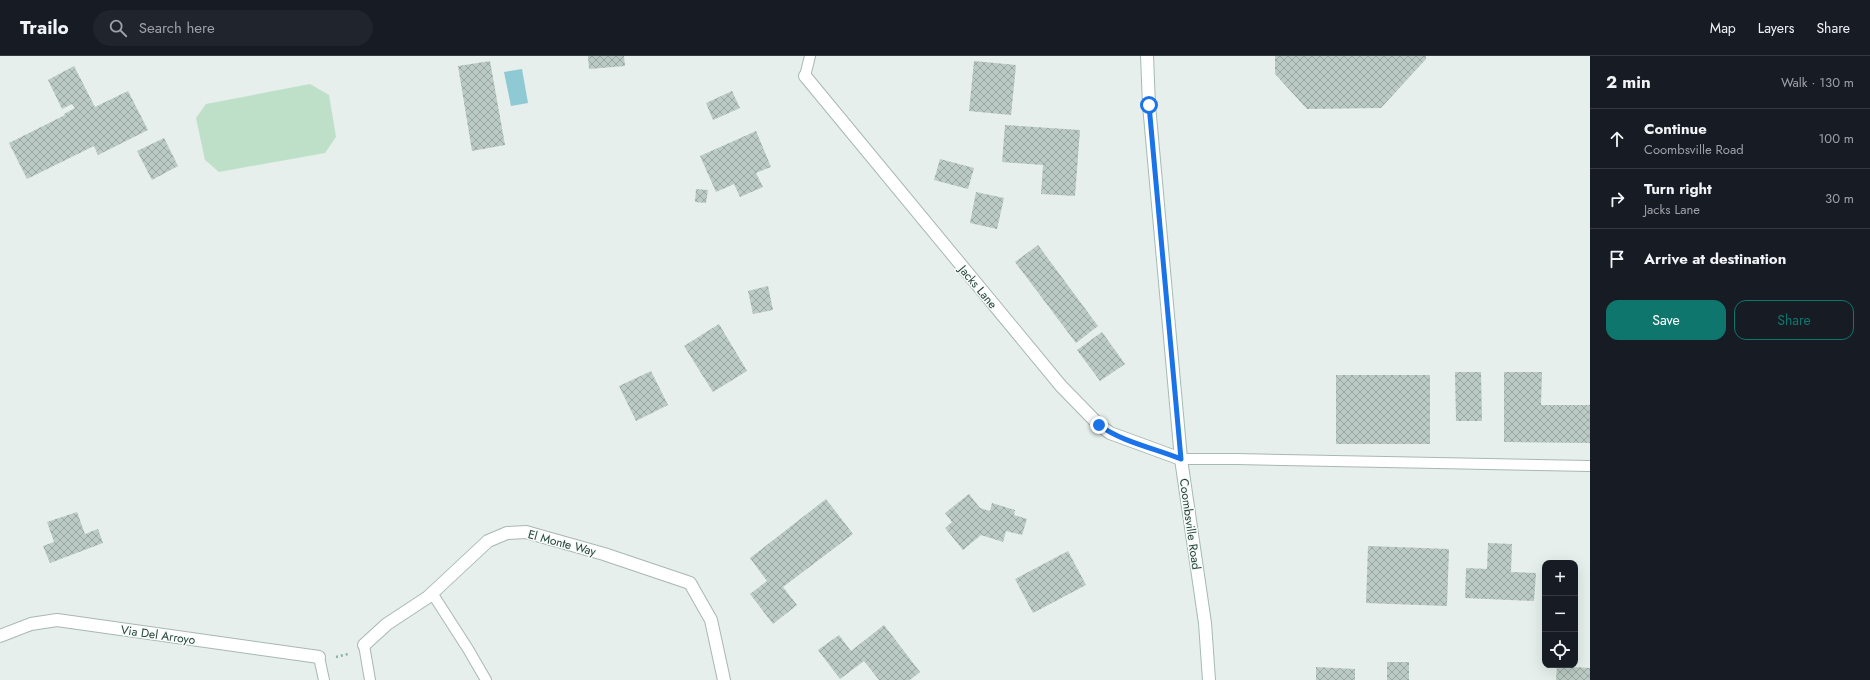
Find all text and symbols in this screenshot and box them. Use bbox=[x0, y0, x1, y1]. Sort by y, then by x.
search box bbox=[93, 10, 373, 46]
text: Trailo bbox=[20, 14, 69, 41]
icon: search bbox=[107, 17, 129, 39]
text: Search here bbox=[139, 17, 215, 39]
text: Map bbox=[1710, 18, 1736, 38]
text: Layers bbox=[1758, 18, 1794, 38]
text: Share bbox=[1816, 18, 1850, 38]
text: 2 min bbox=[1606, 70, 1651, 94]
text: Walk · 130 m bbox=[1781, 73, 1854, 92]
route start bbox=[1140, 96, 1158, 114]
text: Continue bbox=[1644, 118, 1707, 140]
icon: ahead bbox=[1606, 128, 1628, 150]
text: 100 m bbox=[1819, 129, 1854, 148]
text: Coombsville Road bbox=[1644, 140, 1744, 159]
text: Turn right bbox=[1644, 178, 1712, 200]
icon: right bbox=[1606, 188, 1628, 210]
text: 30 m bbox=[1825, 189, 1854, 208]
text: Jacks Lane bbox=[1644, 200, 1700, 219]
icon: arrive bbox=[1606, 248, 1628, 270]
text: Arrive at destination bbox=[1644, 248, 1786, 270]
street label: Jacks Lane bbox=[953, 260, 1002, 313]
button: Save bbox=[1606, 300, 1726, 340]
button: Share bbox=[1734, 300, 1854, 340]
route end bbox=[1090, 416, 1108, 434]
street label: Coombsville Road bbox=[1175, 477, 1205, 571]
street label: El Monte Way bbox=[526, 525, 599, 561]
map controls bbox=[1542, 560, 1578, 668]
button: + bbox=[1542, 560, 1578, 596]
button: − bbox=[1542, 596, 1578, 632]
street label: Via Del Arroyo bbox=[120, 621, 197, 649]
button: locate bbox=[1542, 632, 1578, 668]

